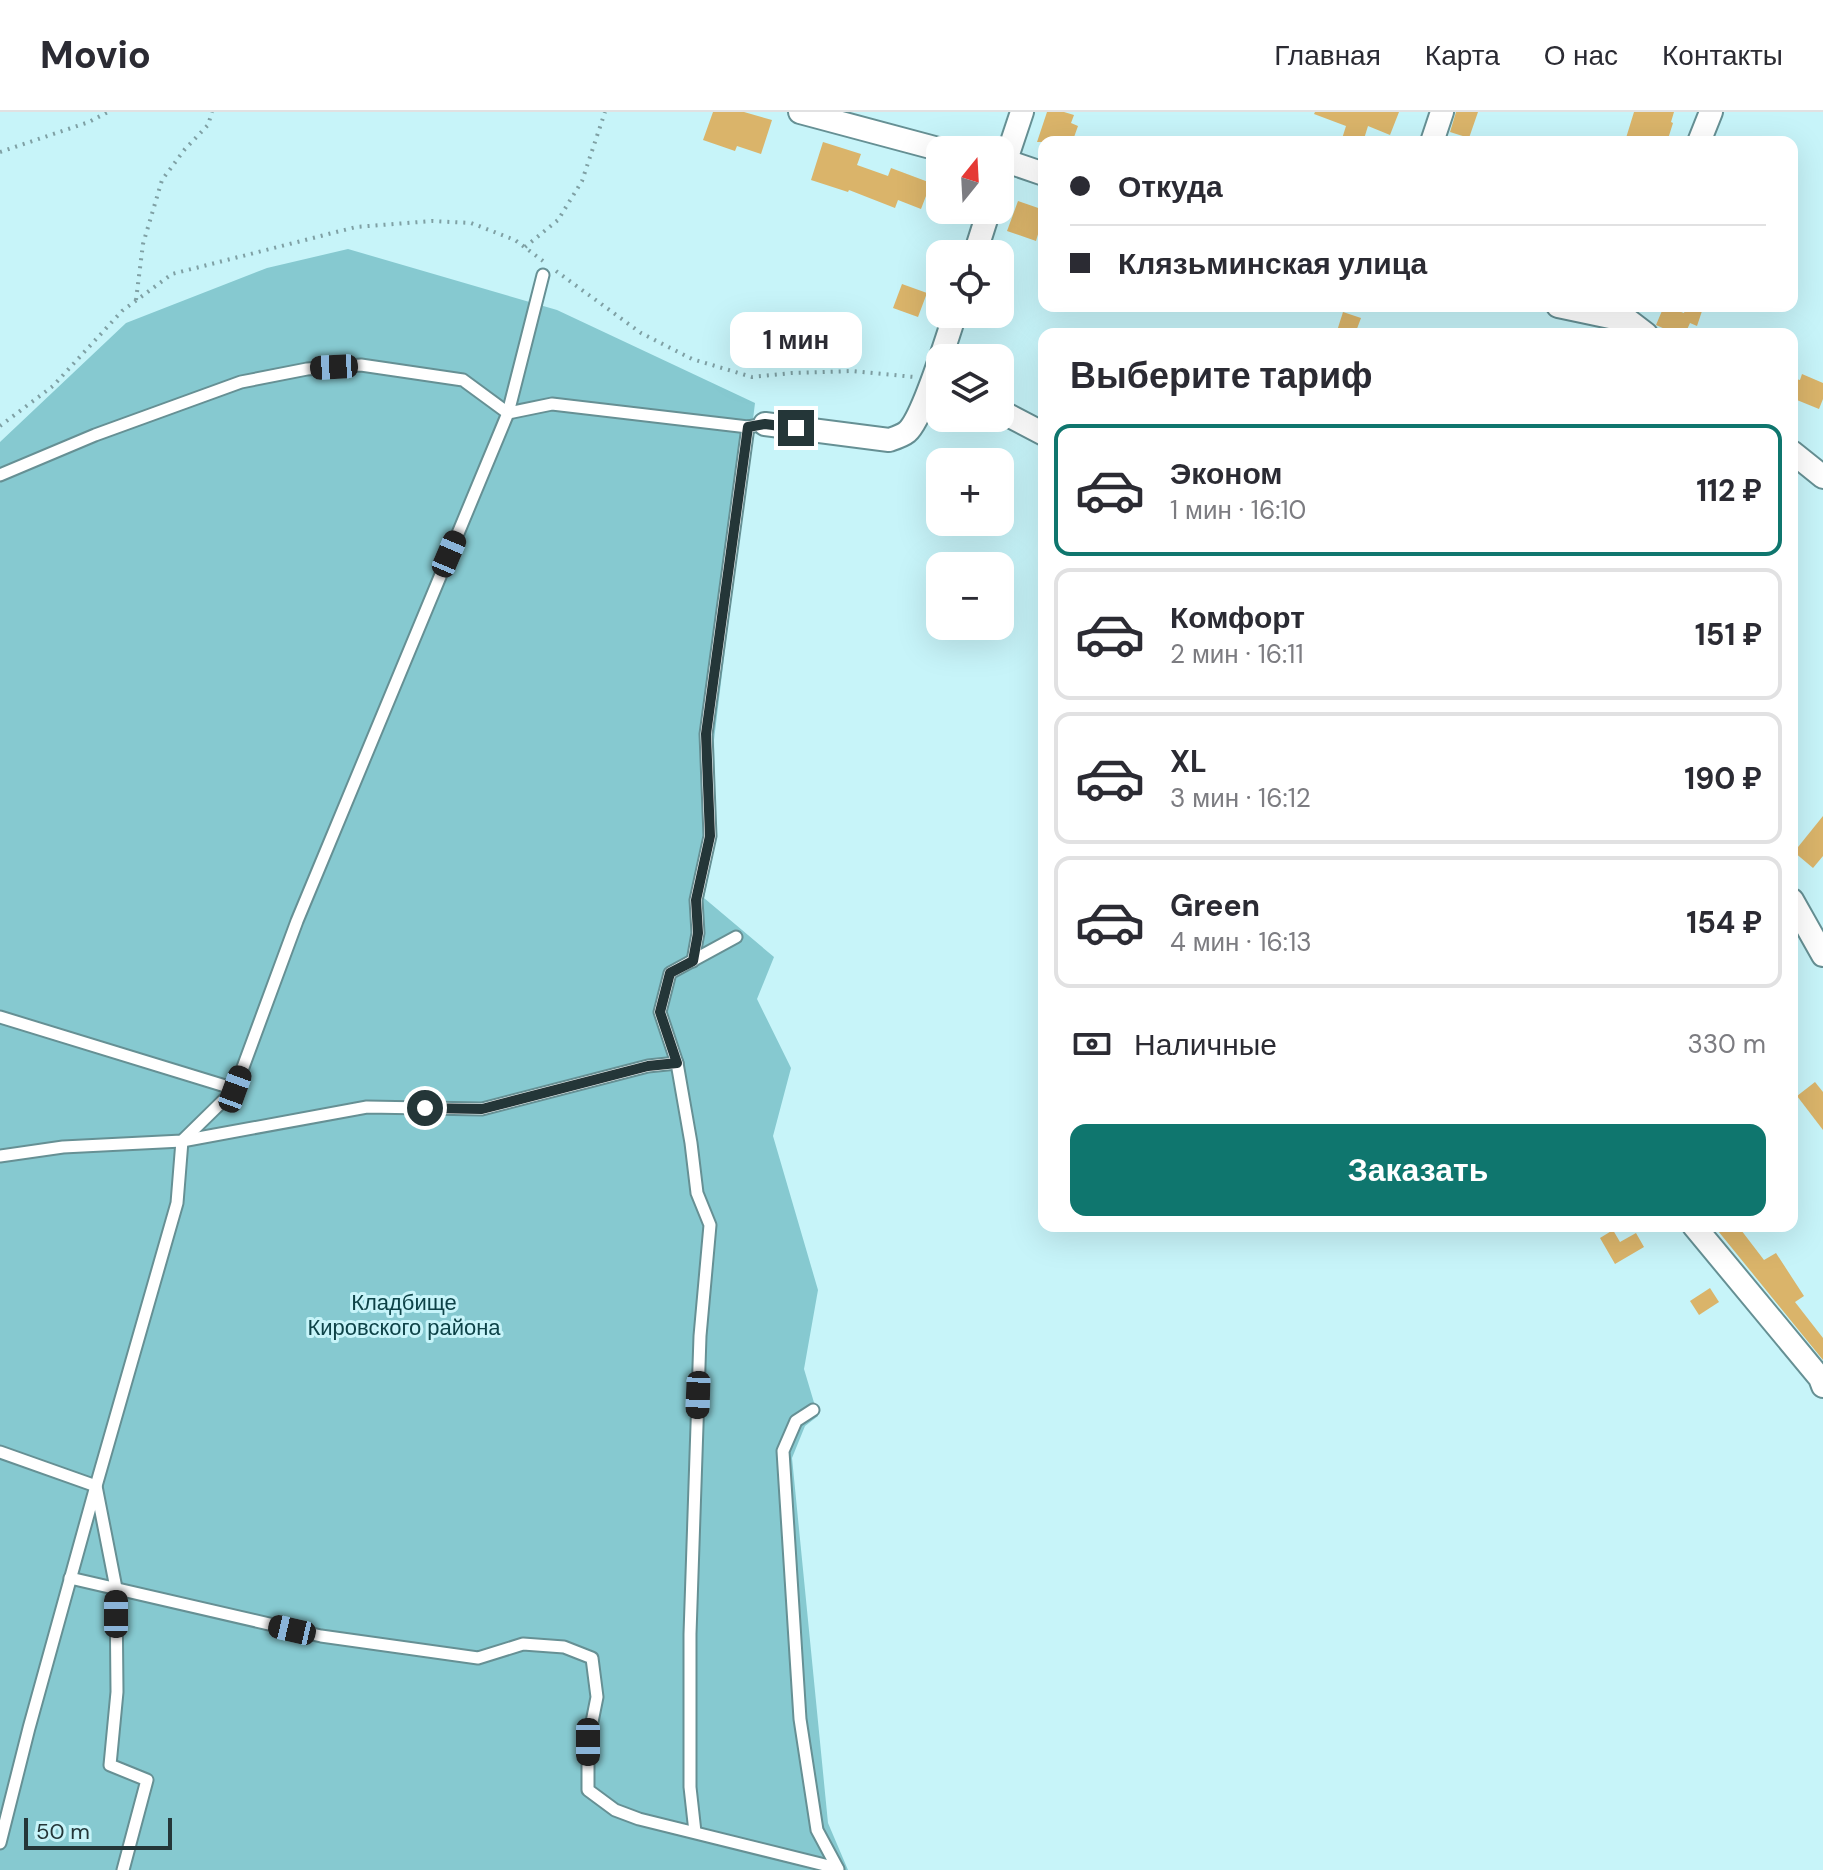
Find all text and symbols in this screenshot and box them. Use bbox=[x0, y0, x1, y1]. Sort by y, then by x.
text: Movio bbox=[40, 30, 151, 80]
text: Главная bbox=[1274, 37, 1381, 74]
text: Карта bbox=[1425, 37, 1500, 74]
text: О нас bbox=[1544, 37, 1618, 74]
text: Контакты bbox=[1662, 37, 1783, 74]
north arrow bbox=[926, 136, 1014, 224]
map controls bbox=[926, 136, 1014, 640]
text: Откуда bbox=[1118, 167, 1223, 206]
button: locate bbox=[926, 240, 1014, 328]
text: Клязьминская улица bbox=[1118, 244, 1427, 283]
callout: 1 мин bbox=[730, 312, 862, 368]
text: 1 мин bbox=[763, 323, 829, 357]
button: layers bbox=[926, 344, 1014, 432]
text: Выберите тариф bbox=[1070, 352, 1373, 399]
car bbox=[309, 354, 359, 380]
route end bbox=[778, 410, 814, 446]
button: + bbox=[926, 448, 1014, 536]
icon: car bbox=[1074, 454, 1146, 526]
text: Эконом bbox=[1170, 454, 1283, 493]
text: 112 ₽ bbox=[1696, 471, 1762, 510]
text: 1 мин · 16:10 bbox=[1170, 493, 1306, 527]
car bbox=[429, 527, 469, 581]
button: − bbox=[926, 552, 1014, 640]
icon: car bbox=[1074, 598, 1146, 670]
text: Комфорт bbox=[1170, 598, 1305, 637]
text: 151 ₽ bbox=[1695, 615, 1762, 654]
text: 2 мин · 16:11 bbox=[1170, 637, 1304, 671]
icon: car bbox=[1074, 742, 1146, 814]
text: XL bbox=[1170, 742, 1207, 781]
text: 190 ₽ bbox=[1684, 759, 1762, 798]
text: 3 мин · 16:12 bbox=[1170, 781, 1311, 815]
icon: car bbox=[1074, 886, 1146, 958]
text: Green bbox=[1170, 886, 1260, 925]
text: 154 ₽ bbox=[1686, 903, 1762, 942]
text: 4 мин · 16:13 bbox=[1170, 925, 1312, 959]
icon: cash bbox=[1070, 1022, 1114, 1066]
text: Наличные bbox=[1134, 1025, 1277, 1064]
text: 330 m bbox=[1687, 1027, 1766, 1061]
car bbox=[216, 1062, 254, 1116]
route start bbox=[407, 1090, 443, 1126]
button: Заказать bbox=[1070, 1124, 1766, 1216]
park label: Кладбище Кировского района bbox=[307, 1288, 501, 1342]
car bbox=[685, 1371, 711, 1419]
car bbox=[104, 1590, 128, 1638]
car bbox=[266, 1613, 318, 1647]
car bbox=[576, 1718, 600, 1766]
scale bar bbox=[24, 1814, 172, 1850]
text: 50 m bbox=[36, 1817, 90, 1846]

